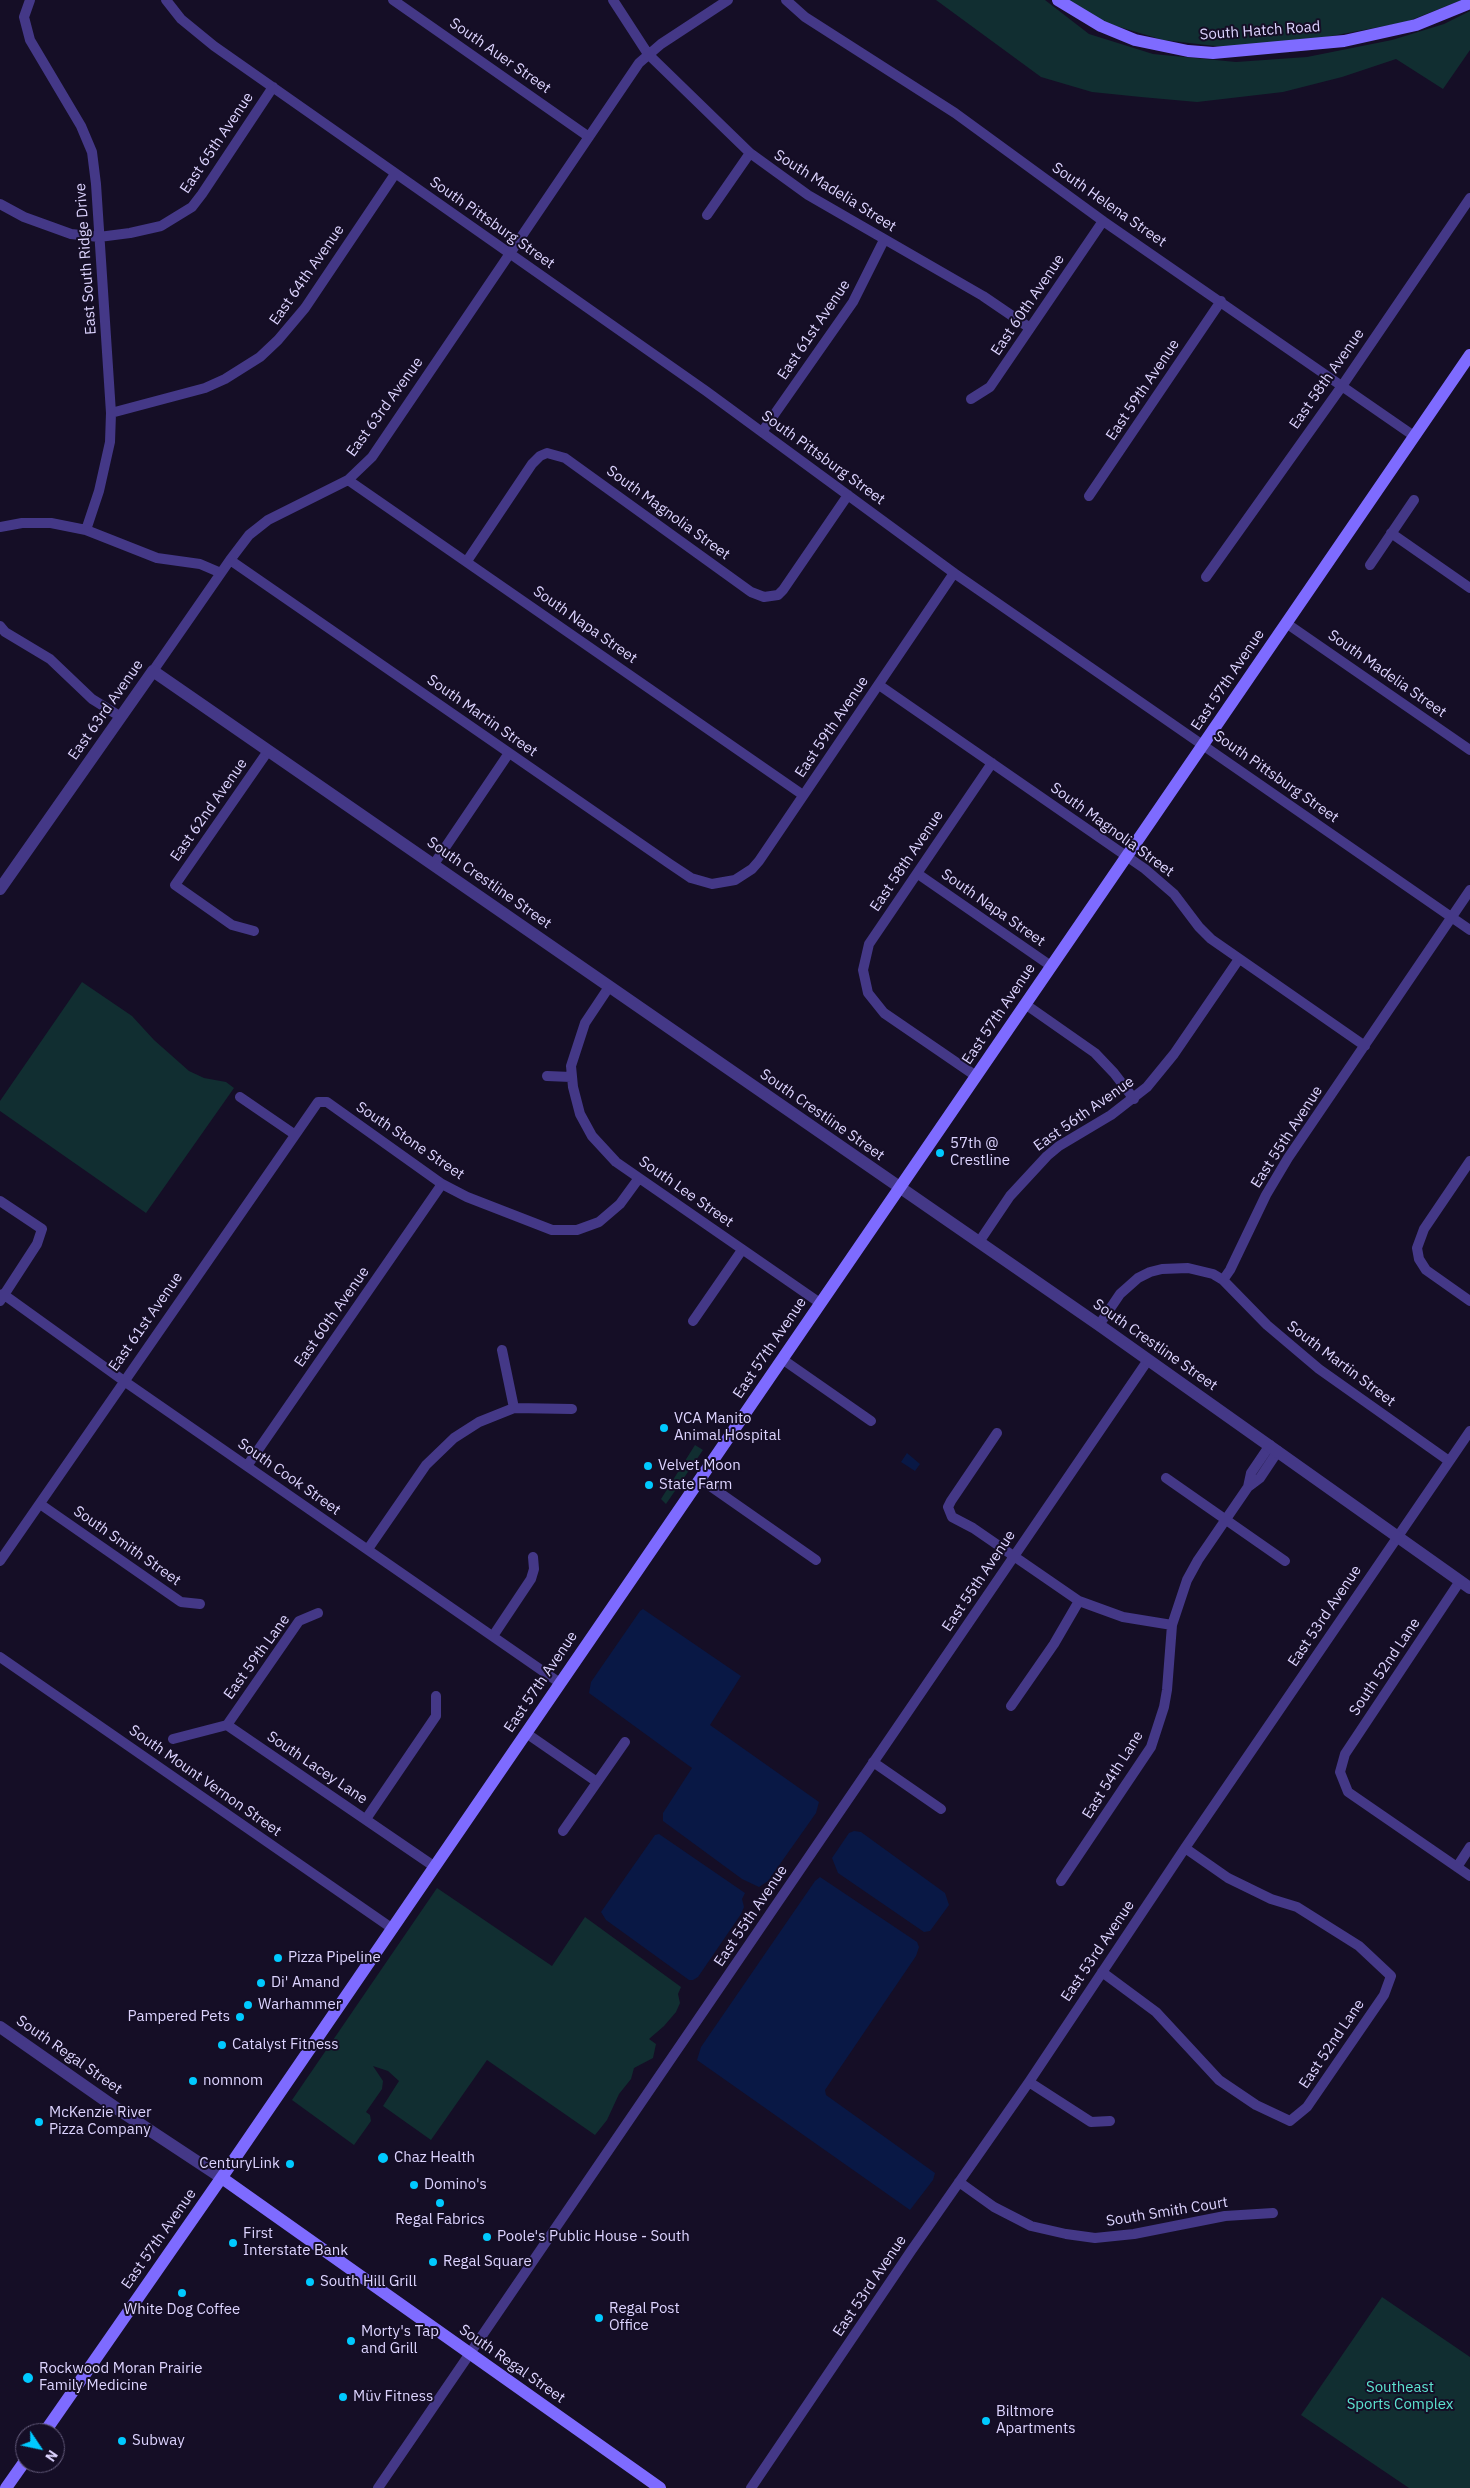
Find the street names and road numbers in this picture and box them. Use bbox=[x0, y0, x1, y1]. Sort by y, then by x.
street label: South Auer Street bbox=[446, 14, 554, 98]
street label: South Hatch Road bbox=[1199, 18, 1321, 44]
street label: East 65th Avenue bbox=[176, 89, 258, 197]
street label: South Madelia Street bbox=[771, 146, 899, 236]
street label: South Helena Street bbox=[1048, 159, 1170, 251]
street label: South Pittsburg Street bbox=[426, 173, 558, 273]
street label: East South Ridge Drive bbox=[72, 182, 100, 336]
street label: East 64th Avenue bbox=[266, 221, 348, 329]
street label: East 60th Avenue bbox=[987, 251, 1069, 359]
street label: East 61st Avenue bbox=[774, 277, 854, 383]
street label: East 58th Avenue bbox=[1286, 325, 1368, 433]
street label: East 59th Avenue bbox=[1102, 336, 1184, 444]
street label: East 63rd Avenue bbox=[343, 354, 427, 460]
street label: South Pittsburg Street bbox=[758, 407, 888, 509]
street label: South Magnolia Street bbox=[603, 462, 733, 564]
street label: South Napa Street bbox=[529, 582, 641, 668]
street label: East 57th Avenue bbox=[1187, 626, 1269, 734]
street label: South Madelia Street bbox=[1324, 626, 1450, 722]
street label: East 63rd Avenue bbox=[65, 656, 147, 764]
street label: South Martin Street bbox=[423, 671, 541, 761]
street label: East 59th Avenue bbox=[791, 673, 873, 781]
street label: South Pittsburg Street bbox=[1210, 727, 1342, 827]
street label: East 62nd Avenue bbox=[167, 755, 251, 865]
street label: South Magnolia Street bbox=[1047, 779, 1177, 881]
street label: East 58th Avenue bbox=[866, 807, 948, 915]
street label: South Crestline Street bbox=[423, 833, 555, 933]
street label: South Napa Street bbox=[937, 865, 1049, 951]
street label: East 57th Avenue bbox=[958, 960, 1040, 1068]
street label: South Crestline Street bbox=[756, 1065, 888, 1165]
street label: East 56th Avenue bbox=[1030, 1073, 1138, 1155]
street label: East 55th Avenue bbox=[1247, 1083, 1327, 1191]
street label: South Stone Street bbox=[352, 1098, 468, 1184]
street label: South Lee Street bbox=[635, 1153, 737, 1231]
street label: East 60th Avenue bbox=[291, 1263, 373, 1371]
street label: East 61st Avenue bbox=[105, 1269, 187, 1375]
street label: East 57th Avenue bbox=[729, 1294, 811, 1402]
street label: South Crestline Street bbox=[1089, 1295, 1221, 1395]
street label: South Martin Street bbox=[1283, 1317, 1399, 1411]
street label: South Cook Street bbox=[234, 1435, 344, 1519]
street label: South Smith Street bbox=[70, 1502, 184, 1590]
street label: East 55th Avenue bbox=[938, 1527, 1020, 1635]
street label: East 53rd Avenue bbox=[1284, 1562, 1366, 1670]
street label: East 59th Lane bbox=[220, 1611, 294, 1703]
street label: South 52nd Lane bbox=[1346, 1615, 1424, 1719]
street label: East 57th Avenue bbox=[500, 1628, 582, 1736]
street label: South Mount Vernon Street bbox=[125, 1721, 285, 1841]
street label: South Lacey Lane bbox=[263, 1728, 371, 1808]
street label: East 54th Lane bbox=[1079, 1728, 1147, 1822]
street label: East 55th Avenue bbox=[710, 1862, 792, 1970]
street label: East 53rd Avenue bbox=[1057, 1897, 1139, 2005]
street label: East 52nd Lane bbox=[1296, 1996, 1368, 2092]
street label: South Regal Street bbox=[13, 2012, 125, 2098]
street label: East 57th Avenue bbox=[118, 2185, 200, 2293]
street label: South Smith Court bbox=[1105, 2193, 1229, 2231]
street label: East 53rd Avenue bbox=[829, 2232, 911, 2340]
street label: South Regal Street bbox=[456, 2321, 568, 2407]

